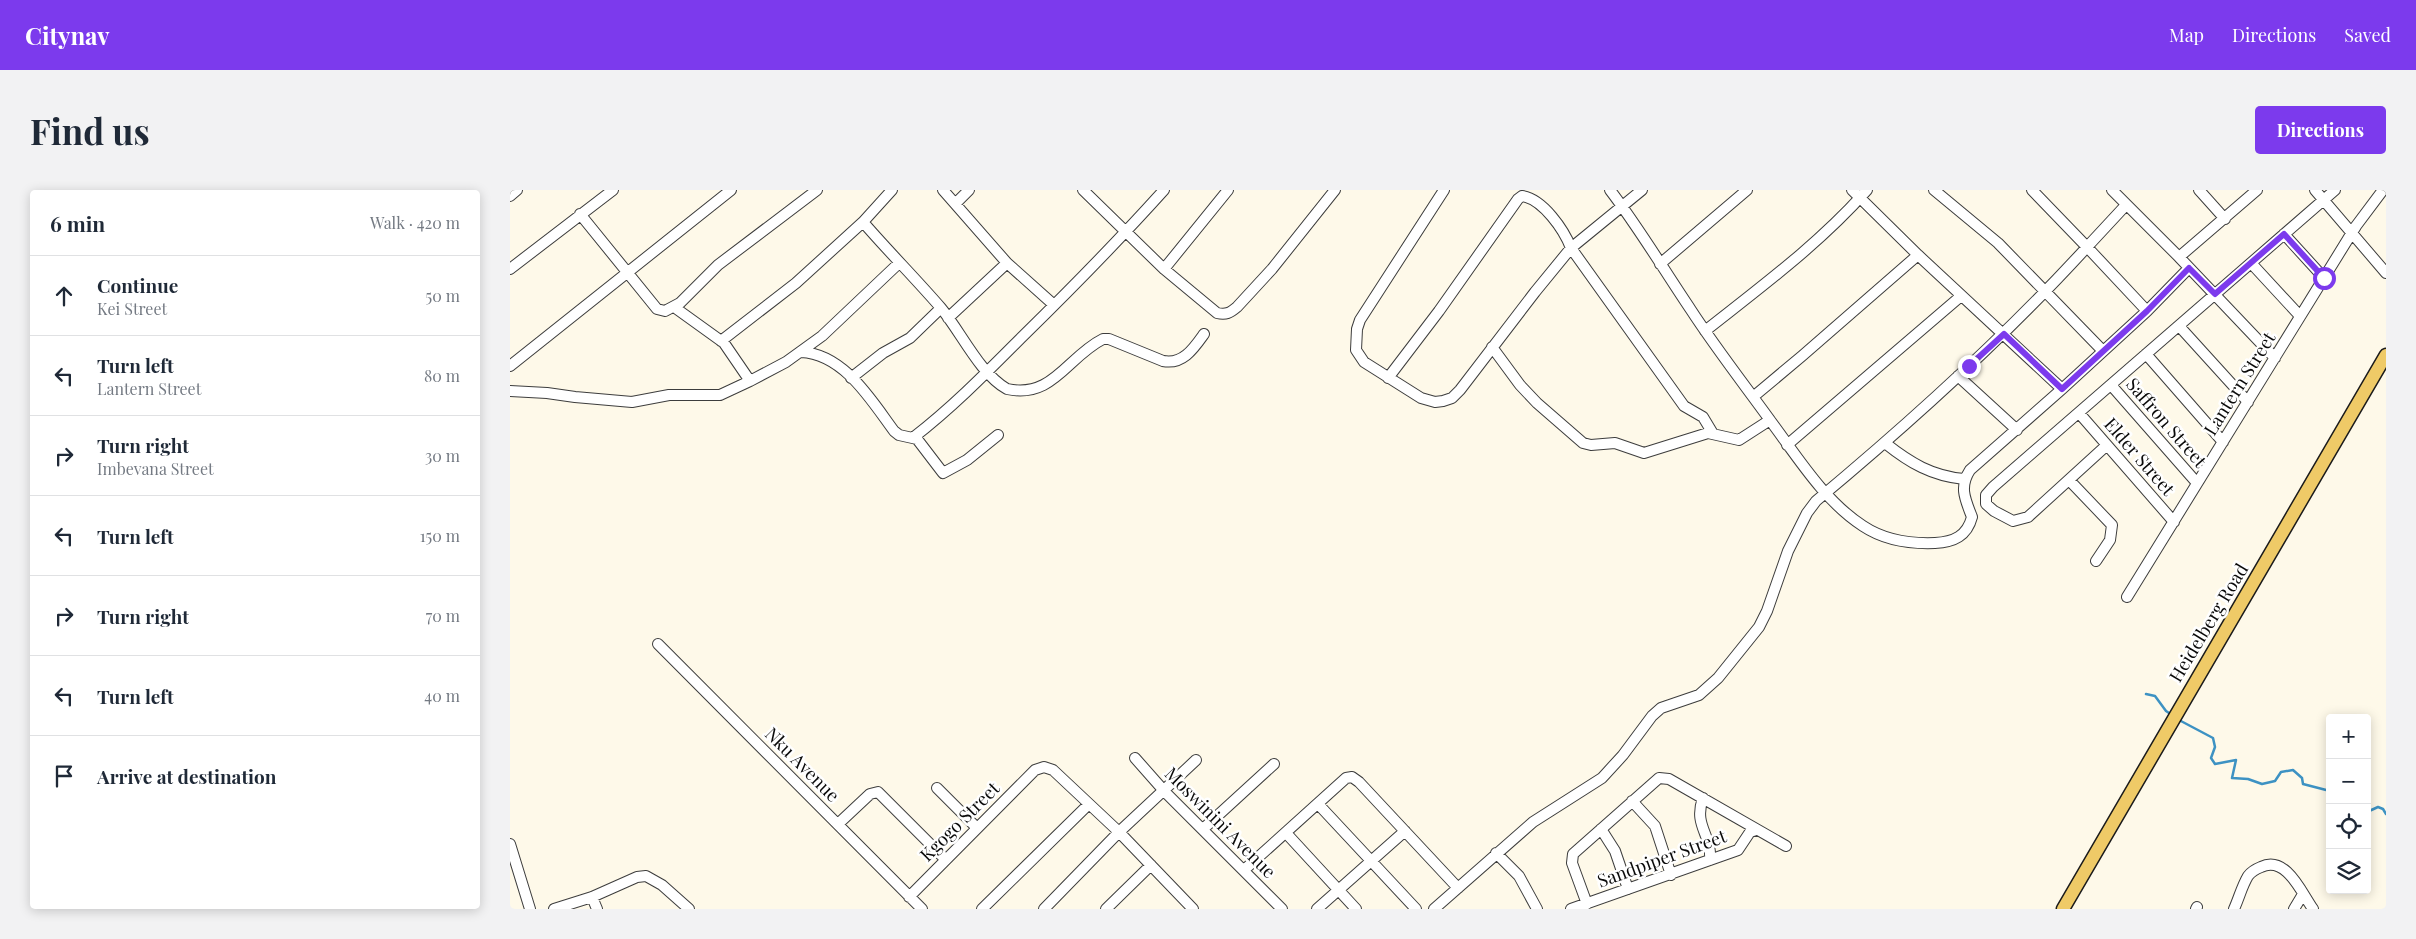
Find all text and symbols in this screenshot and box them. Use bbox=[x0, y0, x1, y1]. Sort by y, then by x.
text: Citynav bbox=[25, 19, 110, 51]
text: Map bbox=[2169, 23, 2204, 47]
text: Directions bbox=[2232, 23, 2316, 47]
text: Saved bbox=[2344, 23, 2391, 47]
button: Directions bbox=[2255, 106, 2386, 154]
text: Find us bbox=[30, 107, 150, 154]
text: 6 min bbox=[50, 209, 105, 237]
text: Walk · 420 m bbox=[370, 212, 460, 233]
route start bbox=[2313, 267, 2336, 290]
text: Continue bbox=[97, 272, 178, 298]
icon: ahead bbox=[50, 282, 78, 310]
text: 50 m bbox=[426, 285, 460, 306]
text: Kei Street bbox=[97, 298, 167, 319]
street label: Lantern Street bbox=[2198, 327, 2281, 440]
text: Turn left bbox=[97, 352, 174, 378]
route end bbox=[1958, 355, 1981, 378]
icon: left bbox=[50, 362, 78, 390]
text: 80 m bbox=[424, 365, 460, 386]
street label: Saffron Street bbox=[2121, 372, 2213, 473]
text: Lantern Street bbox=[97, 378, 201, 399]
street label: Elder Street bbox=[2099, 412, 2181, 501]
text: Turn right bbox=[97, 432, 189, 458]
icon: right bbox=[50, 442, 78, 470]
text: 30 m bbox=[425, 445, 460, 466]
text: Imbevana Street bbox=[97, 458, 214, 479]
icon: left bbox=[50, 522, 78, 550]
text: Turn left bbox=[97, 523, 174, 549]
text: 150 m bbox=[420, 525, 460, 546]
street label: Heidelberg Road bbox=[2163, 558, 2253, 686]
icon: right bbox=[50, 602, 78, 630]
text: Turn right bbox=[97, 603, 189, 629]
text: 70 m bbox=[426, 605, 460, 626]
icon: left bbox=[50, 682, 78, 710]
text: Turn left bbox=[97, 683, 174, 709]
text: 40 m bbox=[424, 685, 460, 706]
map controls bbox=[2326, 714, 2371, 894]
button: + bbox=[2326, 714, 2371, 759]
street label: Nku Avenue bbox=[760, 722, 845, 807]
button: − bbox=[2326, 759, 2371, 804]
icon: arrive bbox=[50, 762, 78, 790]
street label: Moswinini Avenue bbox=[1160, 762, 1281, 883]
text: Arrive at destination bbox=[97, 763, 277, 789]
street label: Kgogo Street bbox=[914, 776, 1005, 866]
button: locate bbox=[2326, 804, 2371, 849]
street label: Sandpiper Street bbox=[1594, 823, 1730, 893]
button: layers bbox=[2326, 849, 2371, 894]

